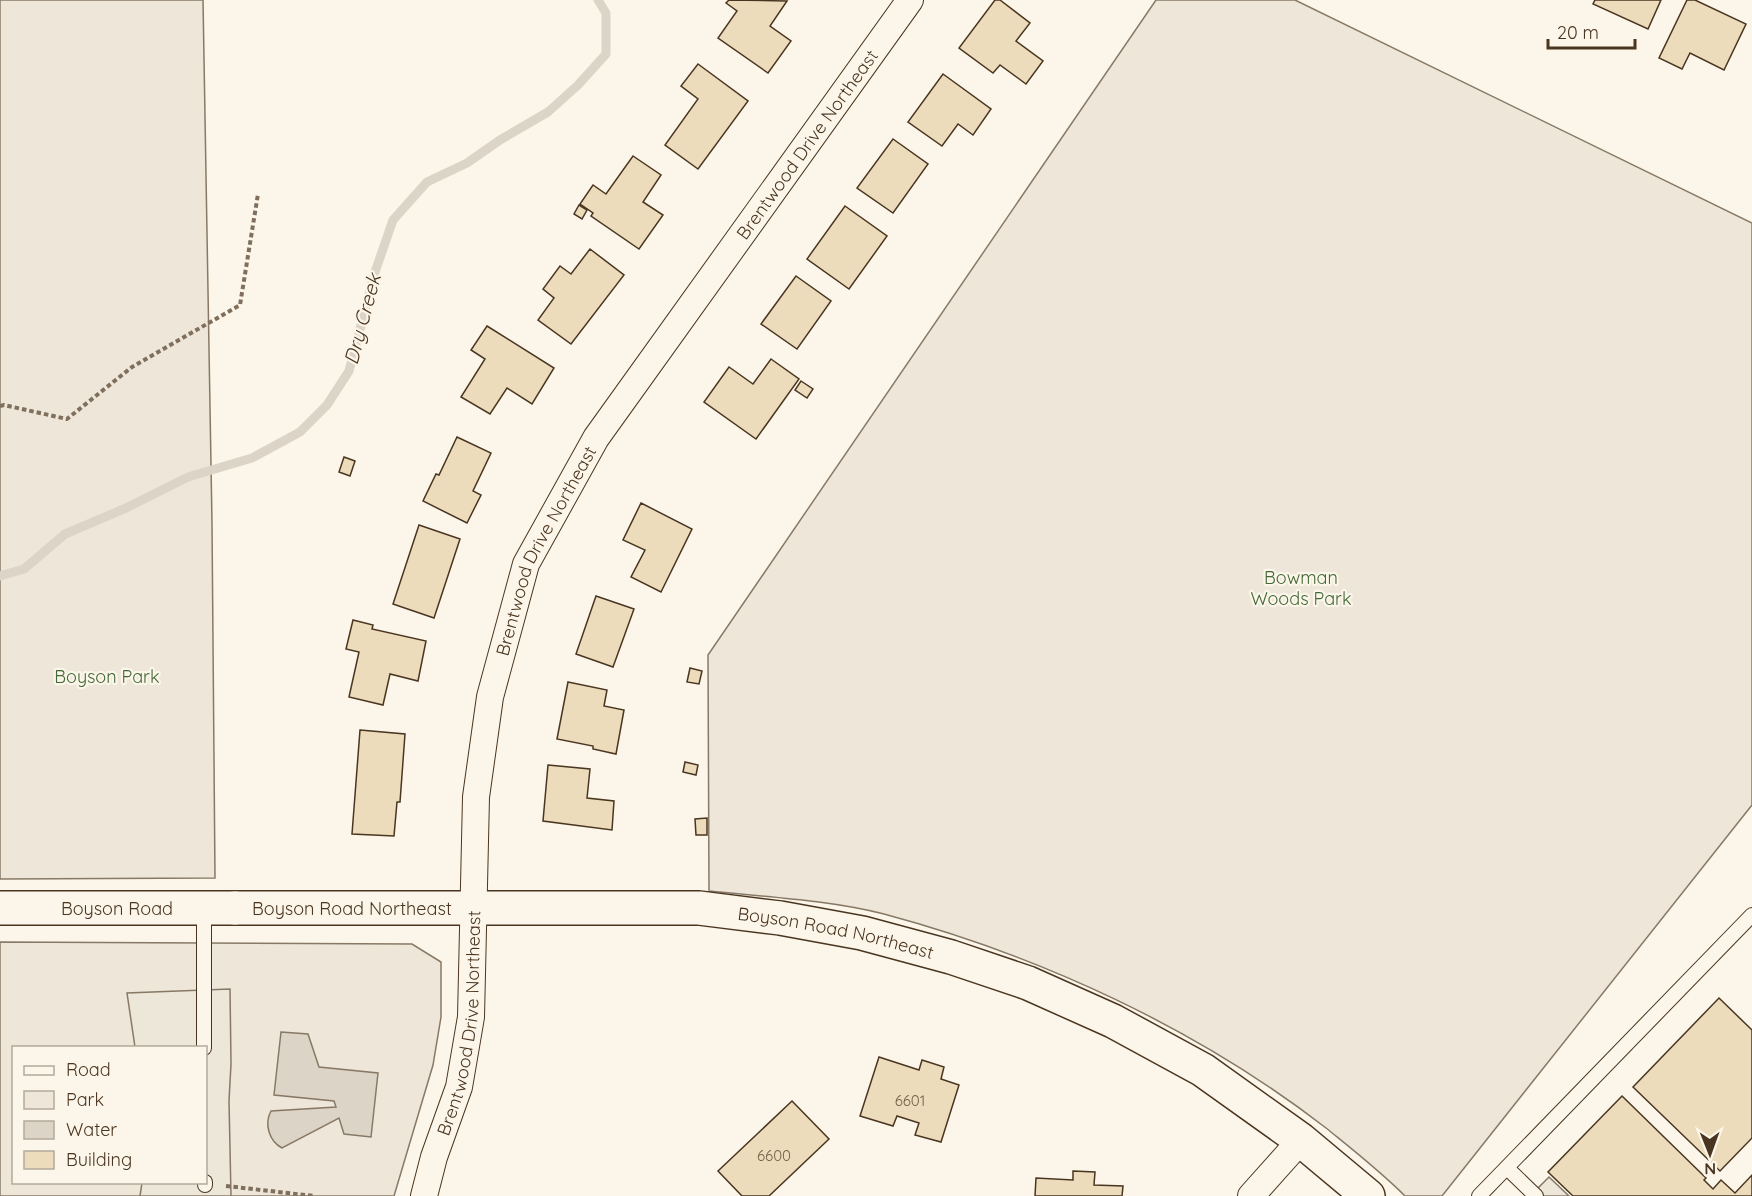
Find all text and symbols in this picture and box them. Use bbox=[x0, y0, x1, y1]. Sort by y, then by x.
scale bar bbox=[1548, 12, 1635, 50]
text: 20 m bbox=[1557, 21, 1599, 44]
street label: Brentwood Drive Northeast bbox=[731, 45, 882, 244]
water label: Dry Creek bbox=[338, 269, 387, 367]
street label: Brentwood Drive Northeast bbox=[490, 442, 601, 658]
park label: Bowman Woods Park bbox=[1250, 566, 1352, 610]
park label: Boyson Park bbox=[54, 665, 160, 688]
street label: Boyson Road bbox=[61, 897, 173, 920]
street label: Boyson Road Northeast bbox=[252, 897, 452, 920]
street label: Boyson Road Northeast bbox=[736, 901, 936, 963]
street label: Brentwood Drive Northeast bbox=[431, 910, 485, 1139]
legend bbox=[12, 1046, 207, 1184]
text: Road bbox=[66, 1058, 111, 1081]
text: Park bbox=[66, 1088, 104, 1111]
house number: 6601 bbox=[895, 1091, 925, 1110]
text: Water bbox=[66, 1118, 117, 1141]
north arrow bbox=[1680, 1124, 1740, 1184]
house number: 6600 bbox=[757, 1146, 791, 1165]
text: Building bbox=[66, 1148, 132, 1171]
text: N bbox=[1704, 1159, 1716, 1179]

